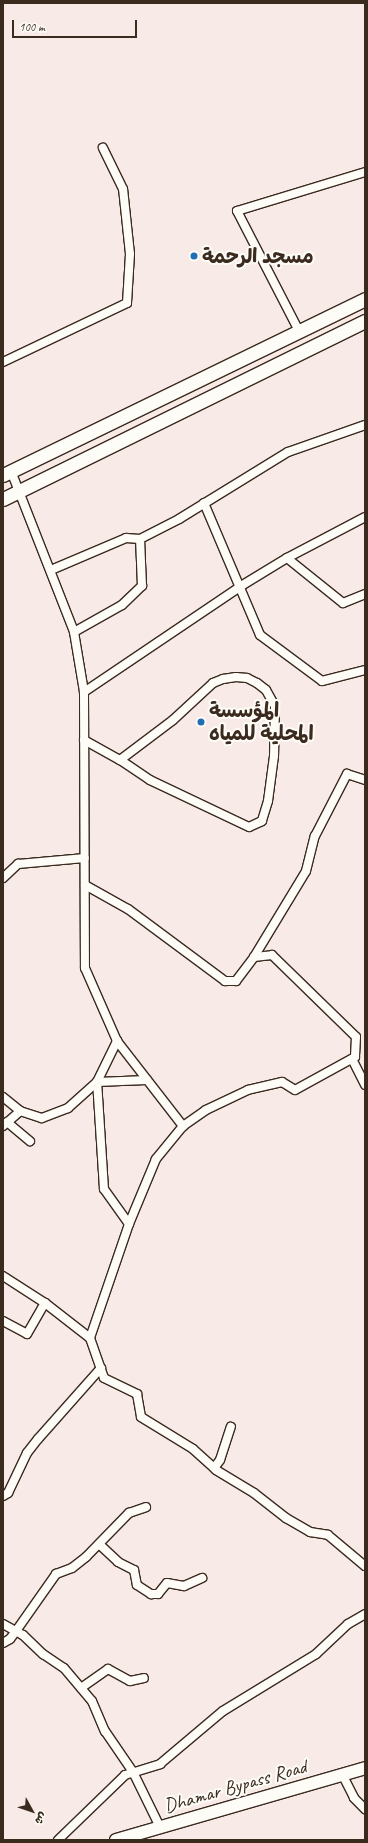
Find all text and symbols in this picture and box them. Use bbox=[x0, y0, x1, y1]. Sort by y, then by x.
scale bar bbox=[14, 12, 139, 38]
text: 100 m bbox=[19, 19, 45, 35]
place label: مسجد الرحمة bbox=[202, 244, 314, 268]
marker: مسجد الرحمة bbox=[189, 251, 199, 261]
place label: المؤسسة المحلية للمياه bbox=[209, 698, 313, 745]
marker: المؤسسة المحلية للمياه bbox=[196, 717, 206, 727]
street label: Dhamar Bypass Road bbox=[161, 1754, 309, 1818]
north arrow bbox=[12, 1791, 52, 1831]
text: ش bbox=[32, 1810, 50, 1828]

